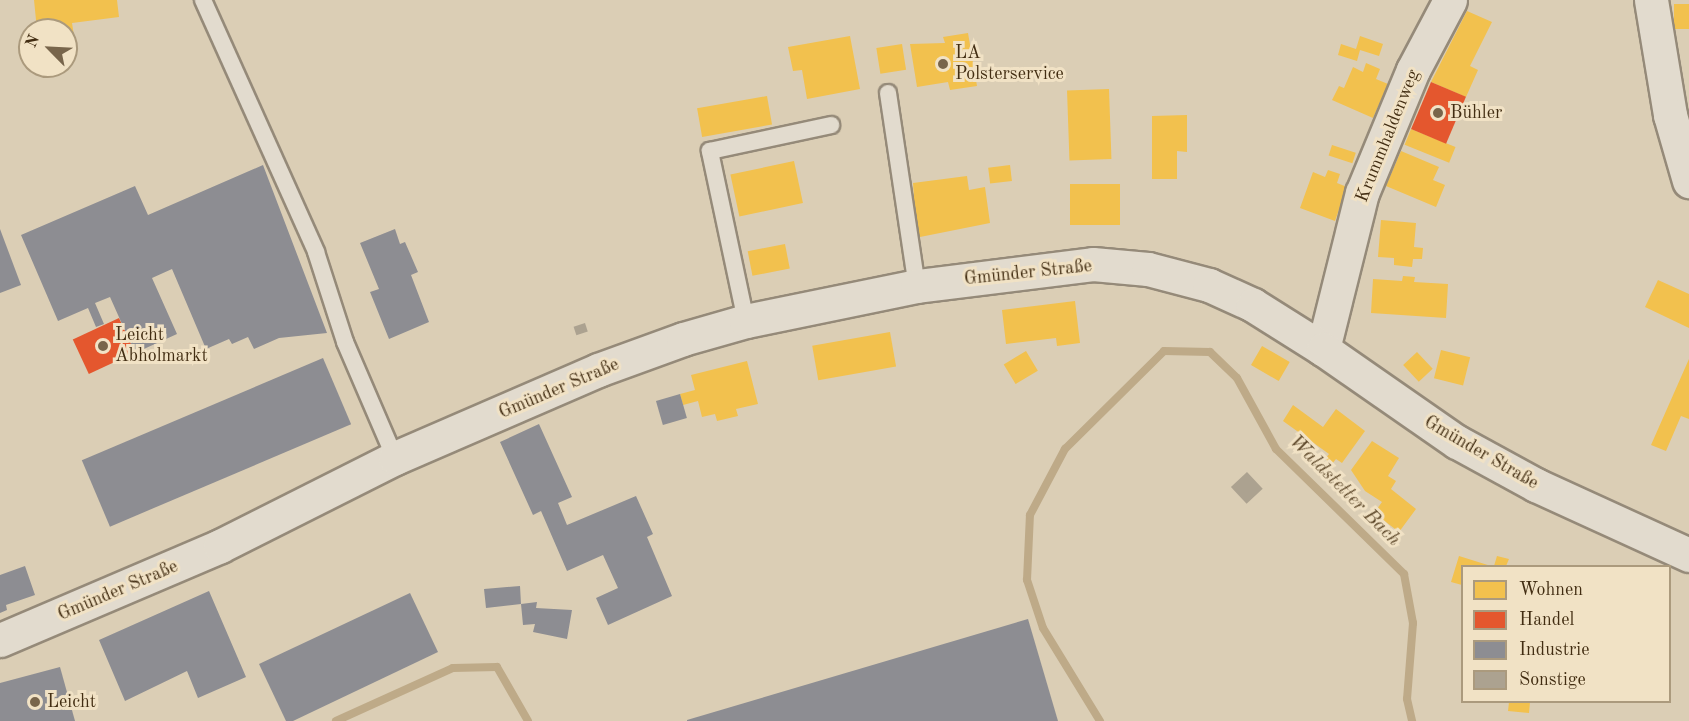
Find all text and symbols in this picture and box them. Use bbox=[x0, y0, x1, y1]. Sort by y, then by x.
north arrow bbox=[18, 18, 78, 78]
text: N bbox=[24, 33, 43, 50]
place label: LA Polsterservice bbox=[955, 43, 1064, 86]
marker: LA Polsterservice bbox=[936, 57, 950, 71]
street label: Krummhaldenweg bbox=[1352, 66, 1424, 206]
place label: Bühler bbox=[1450, 102, 1502, 124]
marker: Bühler bbox=[1431, 106, 1445, 120]
street label: Gmünder Straße bbox=[963, 256, 1093, 290]
place label: Leicht Abholmarkt bbox=[115, 325, 208, 368]
marker: Leicht Abholmarkt bbox=[96, 339, 110, 353]
street label: Gmünder Straße bbox=[496, 354, 622, 424]
street label: Gmünder Straße bbox=[1420, 412, 1542, 494]
water label: Waldstetter Bach bbox=[1283, 430, 1405, 552]
street label: Gmünder Straße bbox=[55, 556, 181, 626]
legend bbox=[1461, 565, 1671, 703]
text: Wohnen bbox=[1519, 581, 1583, 599]
text: Handel bbox=[1519, 611, 1574, 629]
text: Industrie bbox=[1519, 641, 1589, 659]
text: Sonstige bbox=[1519, 671, 1586, 689]
place label: Leicht bbox=[47, 691, 96, 713]
marker: Leicht bbox=[28, 695, 42, 709]

